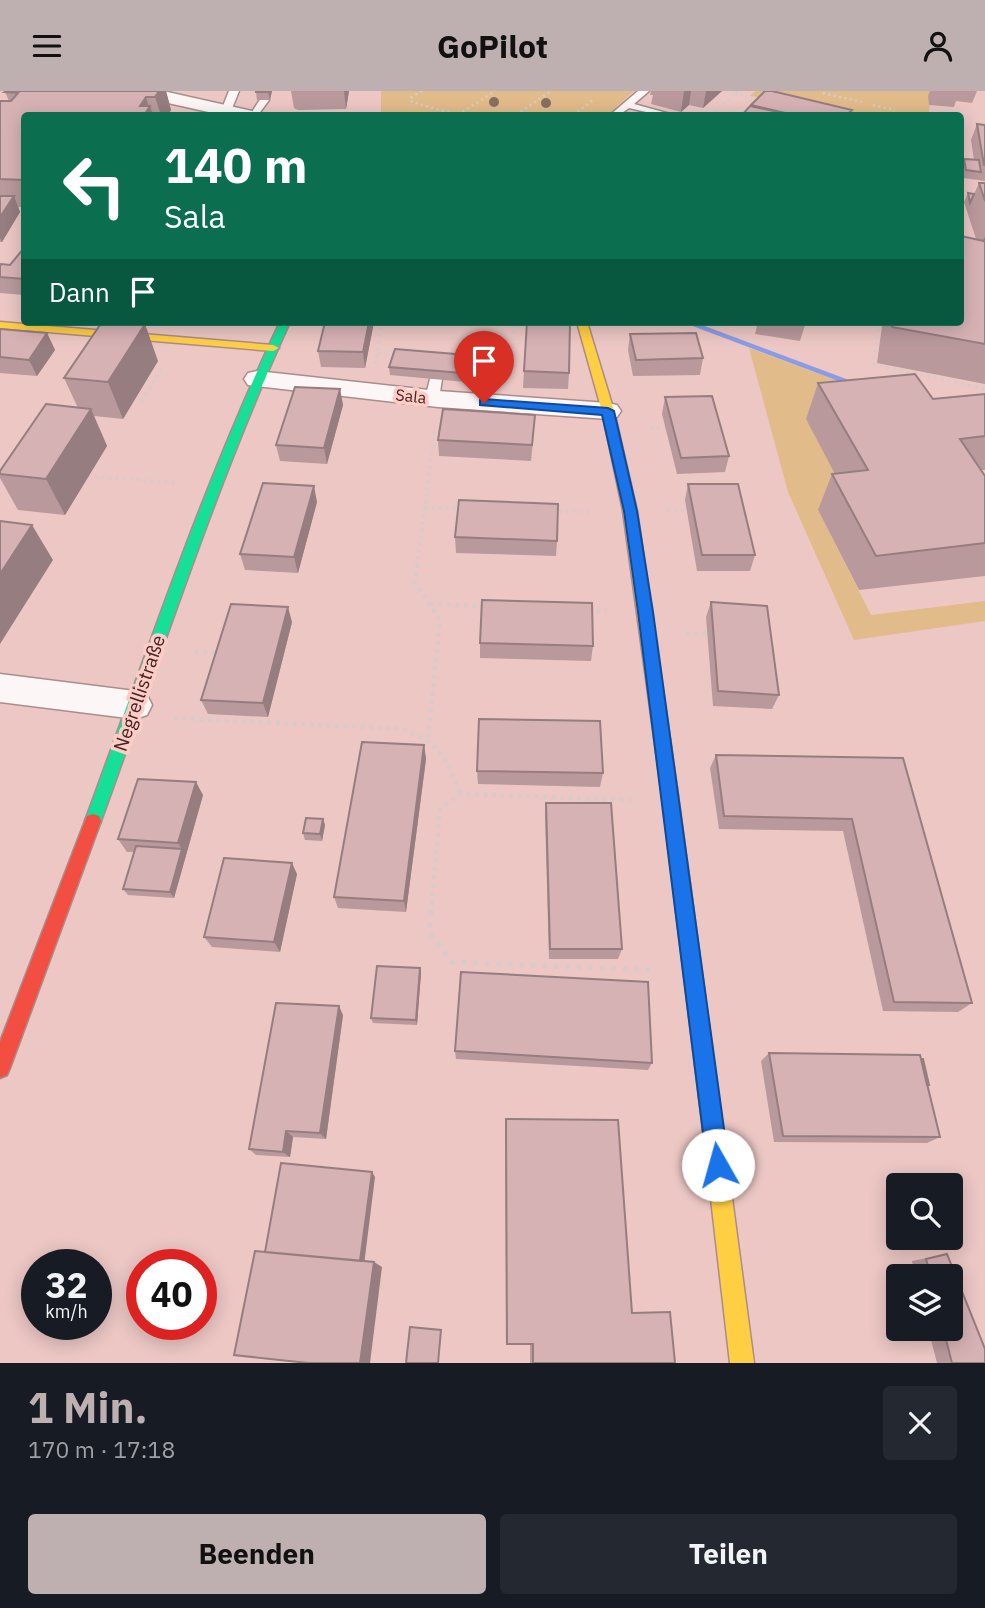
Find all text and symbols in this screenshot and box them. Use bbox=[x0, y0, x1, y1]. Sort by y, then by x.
text: GoPilot bbox=[437, 25, 548, 67]
icon: menu bbox=[28, 27, 66, 65]
icon: person bbox=[919, 27, 957, 65]
text: 140 m bbox=[164, 133, 308, 196]
icon: left bbox=[49, 140, 140, 231]
text: Sala bbox=[164, 195, 225, 237]
icon: arrive bbox=[124, 273, 162, 311]
text: Dann bbox=[49, 275, 110, 309]
pin bbox=[454, 331, 514, 403]
icon: arrive bbox=[465, 342, 503, 380]
street label: Sala bbox=[395, 384, 428, 408]
street label: Negrellistraße bbox=[108, 632, 170, 754]
position arrow bbox=[681, 1128, 755, 1202]
map controls bbox=[886, 1173, 963, 1341]
button: search bbox=[886, 1173, 963, 1250]
speed limit sign: 40 bbox=[126, 1249, 217, 1340]
text: 32 bbox=[45, 1262, 88, 1308]
button: layers bbox=[886, 1264, 963, 1341]
text: km/h bbox=[45, 1300, 88, 1323]
text: 1 Min. bbox=[28, 1380, 148, 1435]
button: close bbox=[883, 1386, 957, 1460]
text: 170 m · 17:18 bbox=[28, 1434, 175, 1464]
button: Beenden bbox=[28, 1514, 486, 1594]
button: Teilen bbox=[500, 1514, 957, 1594]

